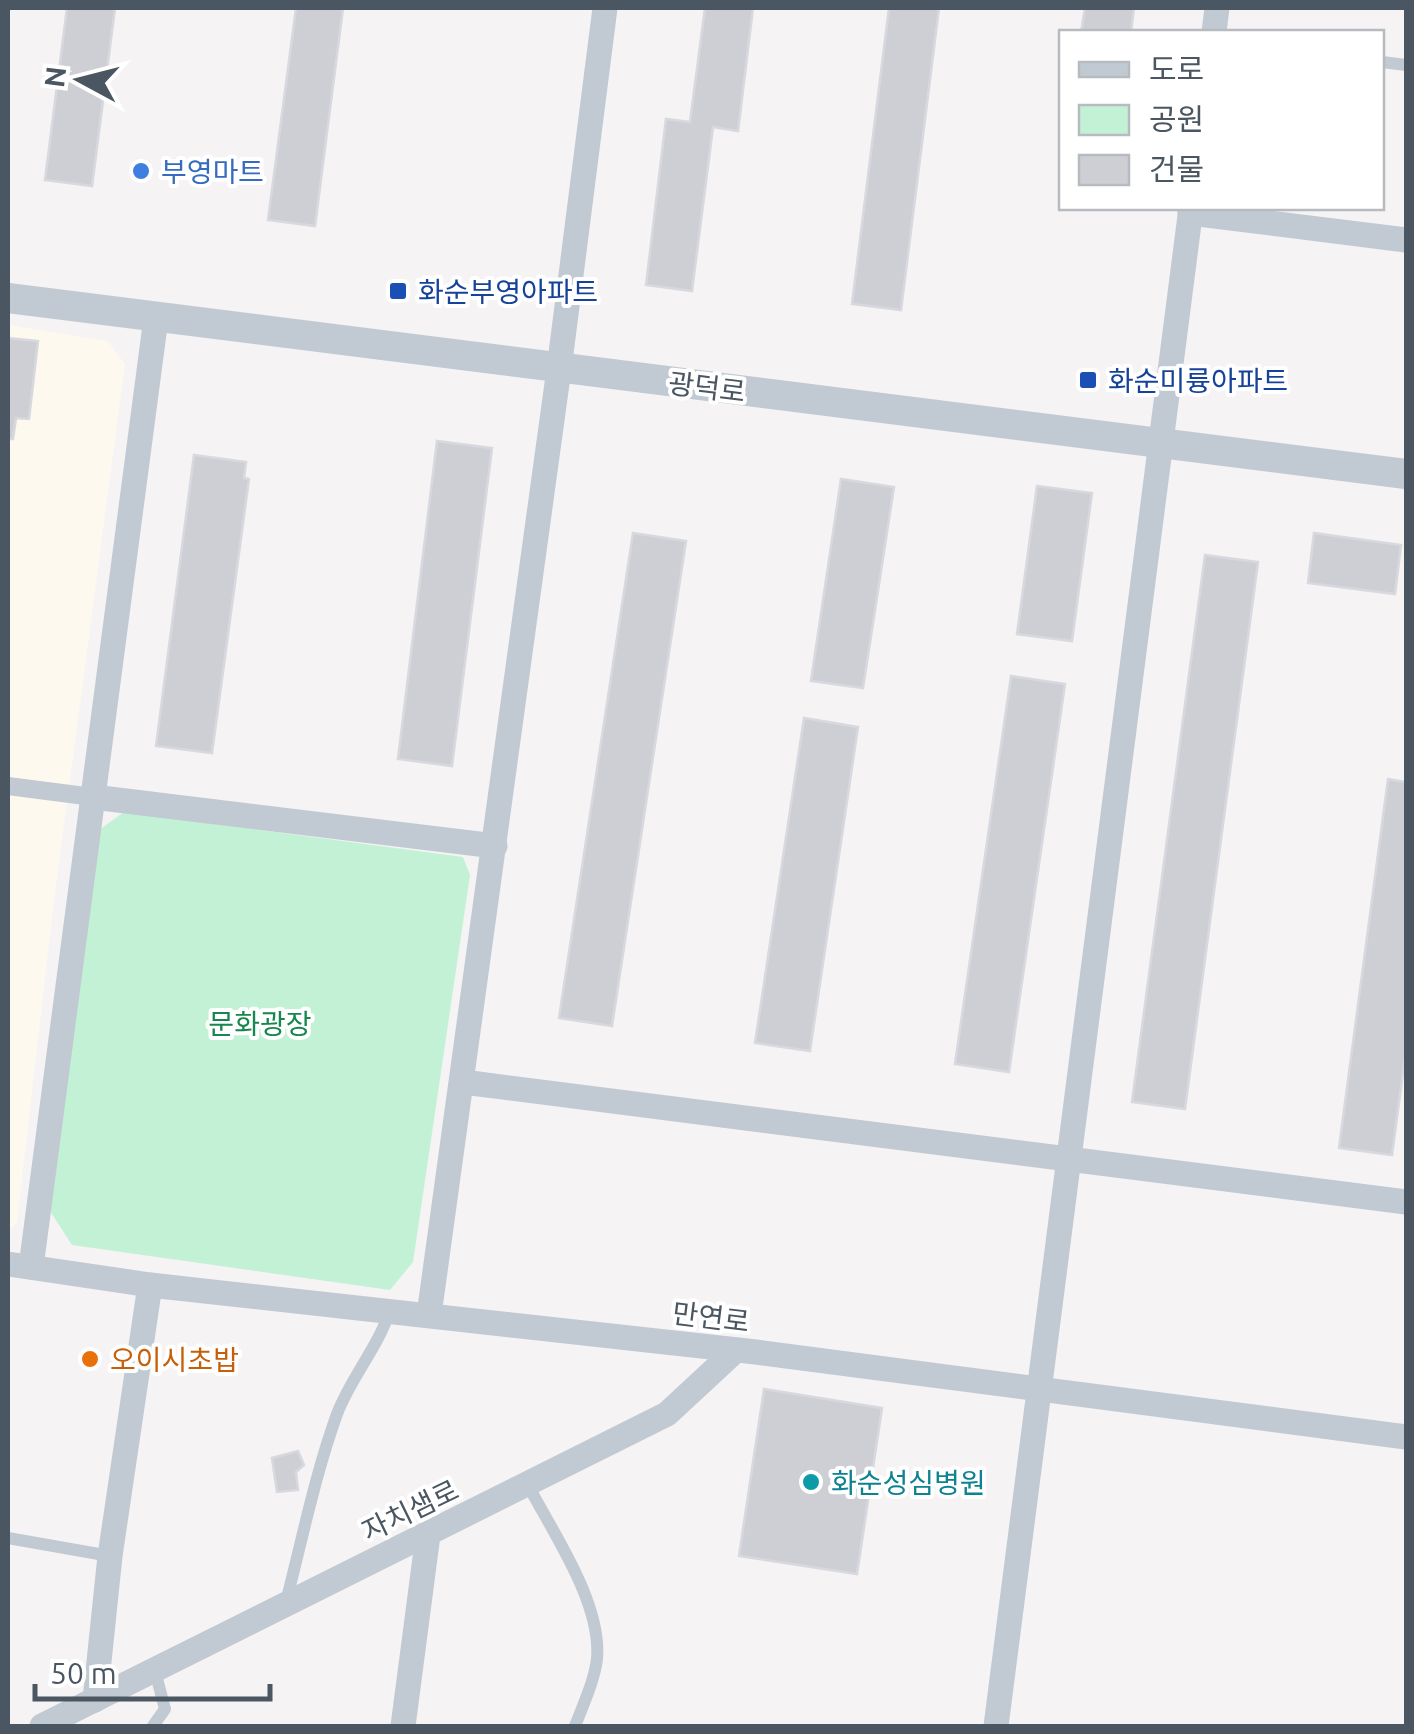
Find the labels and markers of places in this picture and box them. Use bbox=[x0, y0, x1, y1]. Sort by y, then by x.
place label: 부영마트 bbox=[161, 156, 264, 187]
marker: 부영마트 bbox=[130, 160, 152, 182]
place label: 화순부영아파트 bbox=[418, 276, 598, 307]
marker: 화순부영아파트 bbox=[387, 280, 409, 302]
place label: 화순미륭아파트 bbox=[1108, 365, 1288, 396]
marker: 화순미륭아파트 bbox=[1077, 369, 1099, 391]
place label: 오이시초밥 bbox=[110, 1344, 239, 1375]
marker: 오이시초밥 bbox=[79, 1348, 101, 1370]
place label: 화순성심병원 bbox=[831, 1467, 986, 1498]
marker: 화순성심병원 bbox=[800, 1471, 822, 1493]

